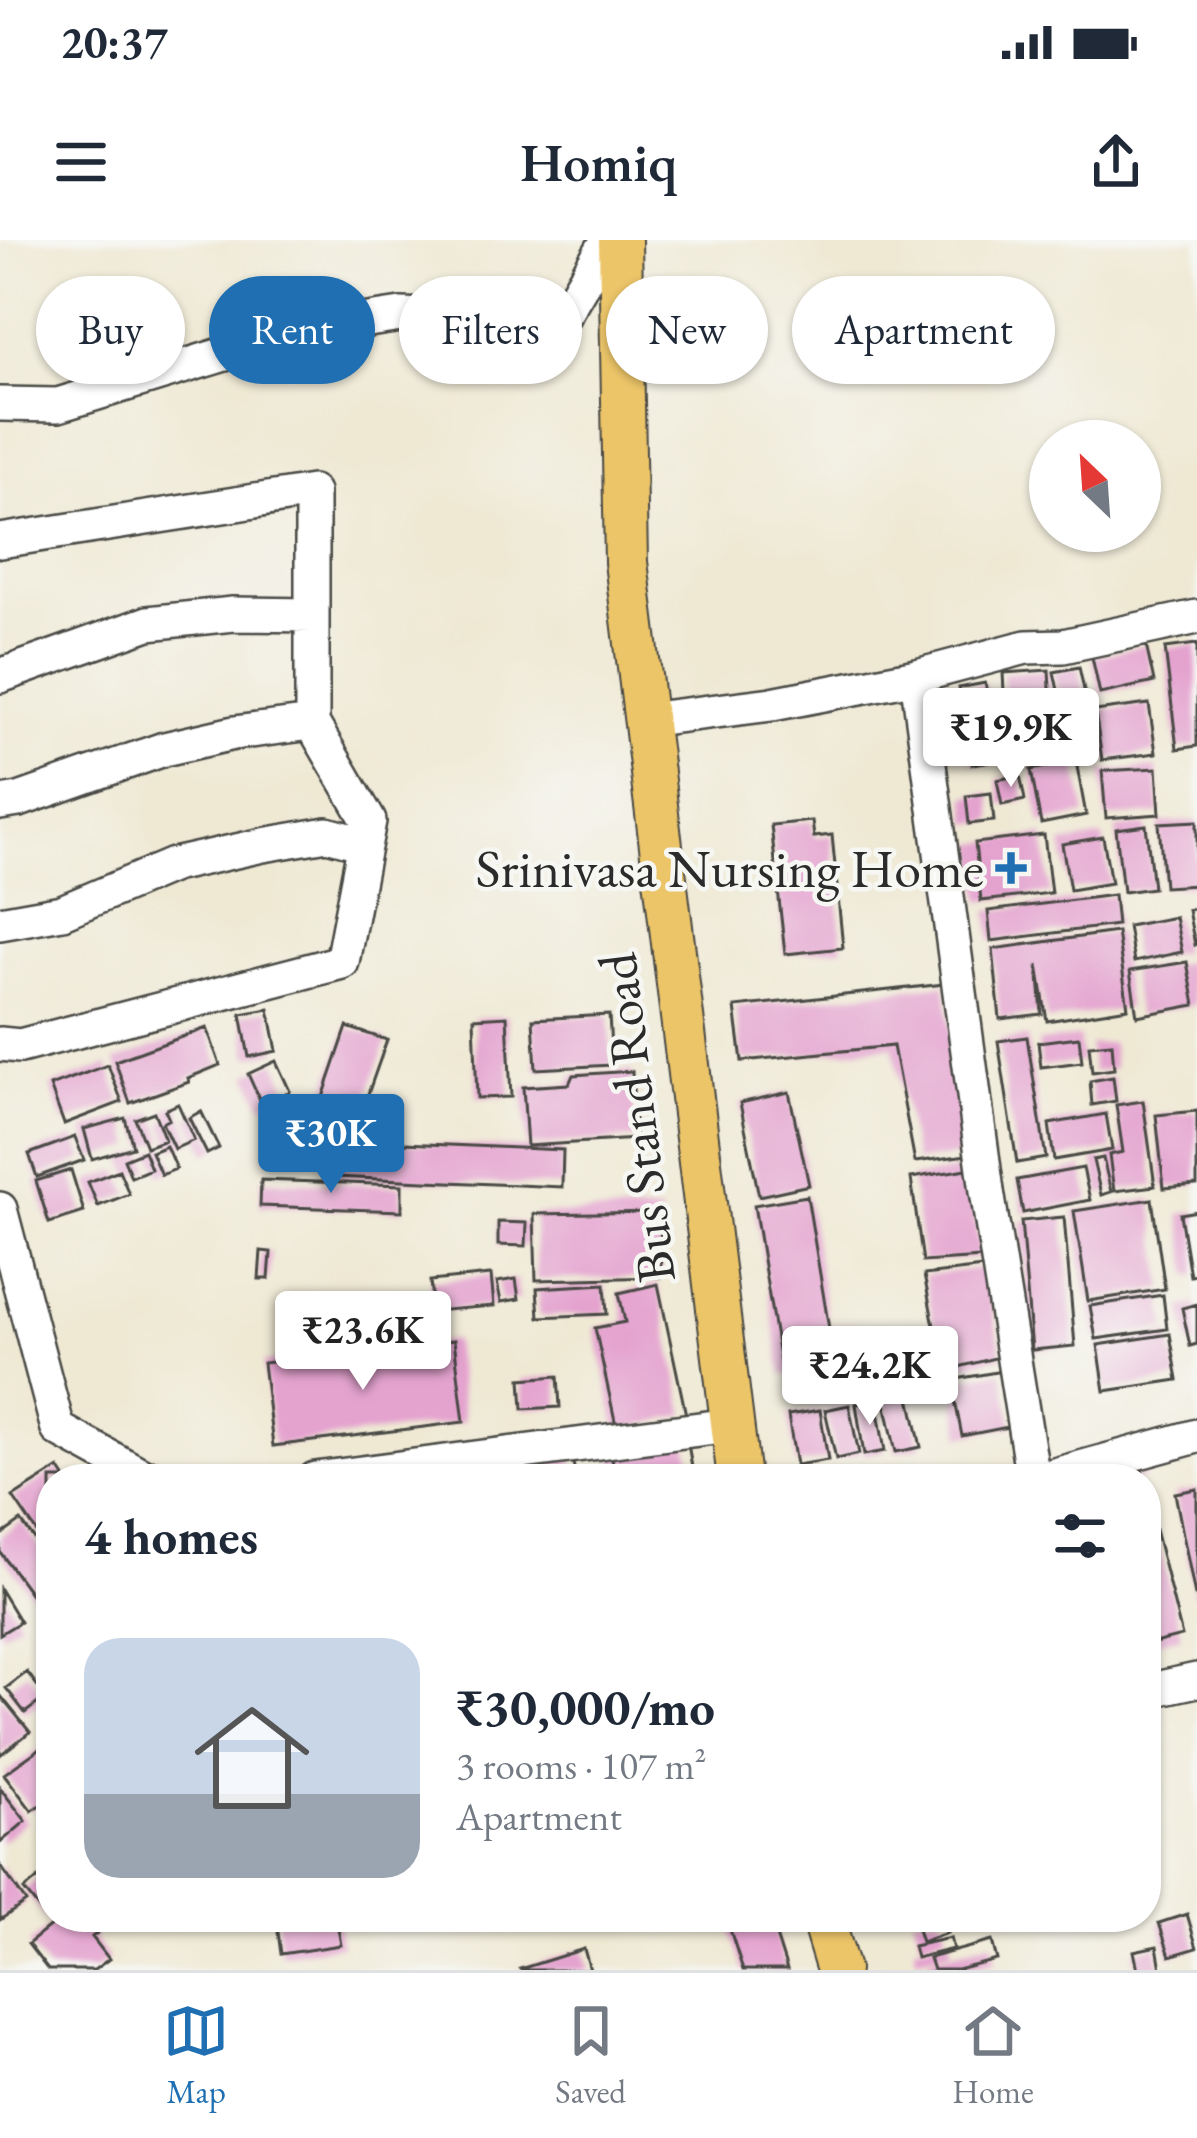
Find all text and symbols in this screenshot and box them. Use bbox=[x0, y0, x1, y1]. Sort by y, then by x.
text: 20:37 bbox=[60, 13, 168, 71]
text: Homiq bbox=[520, 127, 677, 197]
icon: menu bbox=[48, 129, 114, 195]
icon: share bbox=[1083, 129, 1149, 195]
chip: Buy bbox=[36, 276, 185, 384]
chip: Rent bbox=[209, 276, 375, 384]
chip: Filters bbox=[399, 276, 582, 384]
chip: New bbox=[606, 276, 768, 384]
chip: Apartment bbox=[792, 276, 1055, 384]
north arrow bbox=[1029, 420, 1161, 552]
map controls bbox=[1029, 420, 1161, 552]
pin: ₹19.9K bbox=[913, 688, 1109, 790]
text: ₹19.9K bbox=[950, 701, 1072, 752]
place label: Srinivasa Nursing Home bbox=[475, 833, 984, 903]
marker: Srinivasa Nursing Home bbox=[995, 852, 1027, 884]
street label: Bus Stand Road bbox=[581, 948, 691, 1287]
pin: ₹30K bbox=[260, 1094, 402, 1196]
text: ₹30K bbox=[285, 1107, 377, 1158]
pin: ₹23.6K bbox=[265, 1291, 461, 1393]
text: ₹23.6K bbox=[302, 1304, 424, 1355]
pin: ₹24.2K bbox=[772, 1326, 968, 1428]
text: ₹24.2K bbox=[809, 1339, 931, 1390]
text: 4 homes bbox=[84, 1503, 258, 1569]
icon: filters bbox=[1047, 1503, 1113, 1569]
text: ₹30,000/mo bbox=[456, 1674, 715, 1740]
icon: home bbox=[180, 1686, 324, 1830]
text: 3 rooms · 107 m² bbox=[456, 1740, 707, 1791]
text: Apartment bbox=[456, 1791, 622, 1842]
tab: Map bbox=[163, 1998, 229, 2113]
tab: Saved bbox=[555, 1998, 626, 2113]
tab: Home bbox=[952, 1998, 1034, 2113]

